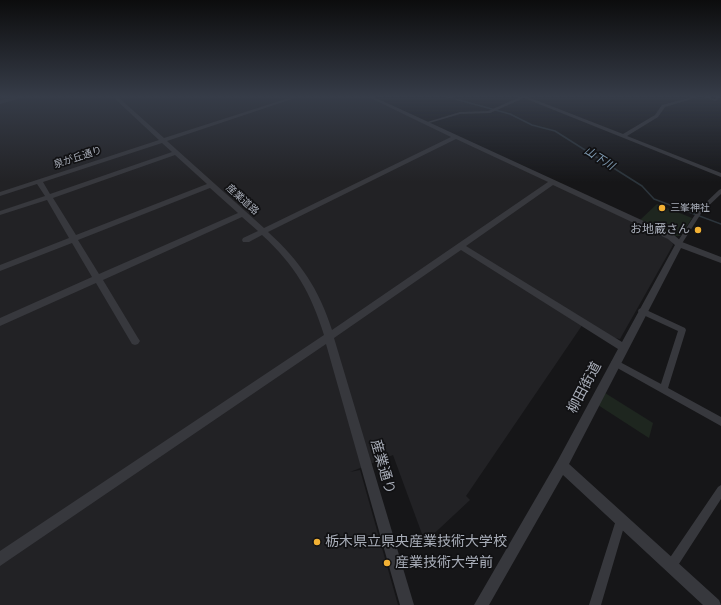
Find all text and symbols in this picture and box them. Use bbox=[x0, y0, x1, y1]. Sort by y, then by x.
street label: 泉が丘通り bbox=[52, 145, 104, 171]
water label: 山下川 bbox=[582, 145, 616, 173]
street label: 産業道路 bbox=[223, 182, 261, 218]
place label: 三峯神社 bbox=[670, 202, 710, 214]
marker: 三峯神社 bbox=[657, 203, 667, 213]
place label: お地蔵さん bbox=[630, 223, 690, 237]
marker: お地蔵さん bbox=[693, 225, 703, 235]
street label: 柳田街道 bbox=[564, 359, 606, 417]
street label: 産業通り bbox=[366, 438, 398, 496]
place label: 栃木県立県央産業技術大学校 bbox=[325, 534, 507, 550]
marker: 栃木県立県央産業技術大学校 bbox=[312, 537, 322, 547]
place label: 産業技術大学前 bbox=[395, 555, 493, 571]
marker: 産業技術大学前 bbox=[382, 558, 392, 568]

